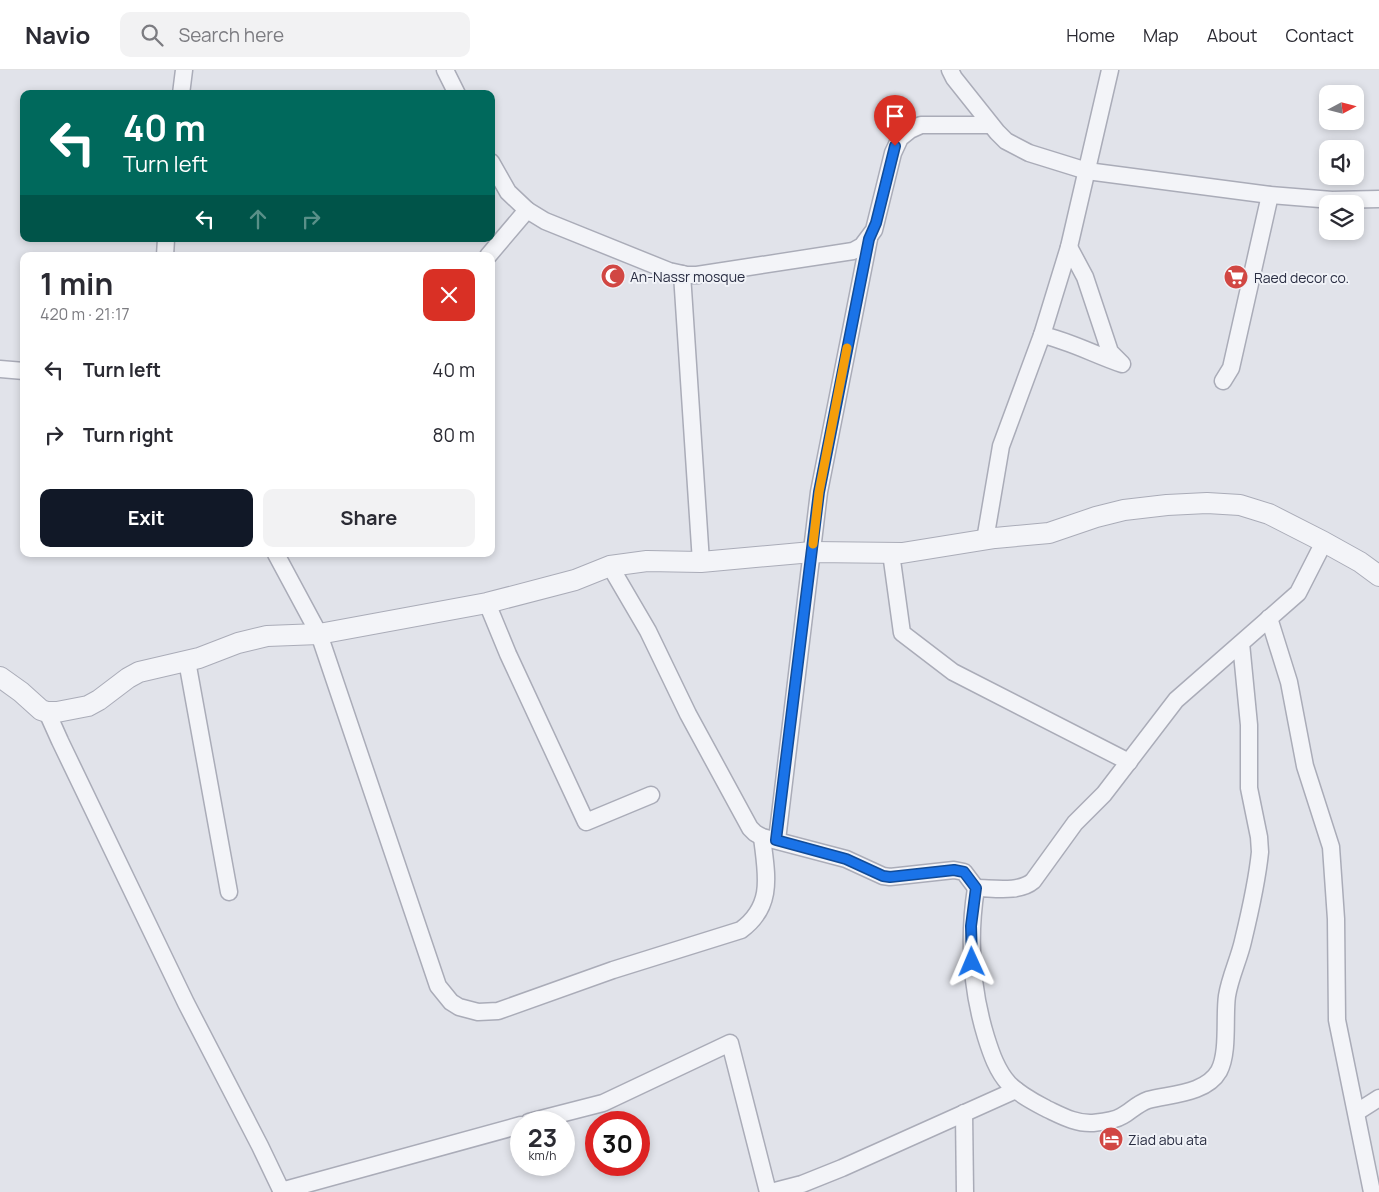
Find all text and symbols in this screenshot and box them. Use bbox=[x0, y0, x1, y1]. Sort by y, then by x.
search box bbox=[120, 12, 470, 57]
text: Navio bbox=[25, 18, 90, 51]
icon: search bbox=[138, 21, 166, 49]
text: Search here bbox=[178, 22, 284, 48]
text: Home bbox=[1066, 23, 1115, 47]
text: Map bbox=[1143, 23, 1179, 47]
text: About bbox=[1207, 23, 1257, 47]
text: Contact bbox=[1285, 23, 1354, 47]
north arrow bbox=[1319, 85, 1364, 130]
map controls bbox=[1319, 85, 1364, 240]
pin bbox=[874, 95, 916, 146]
icon: arrive bbox=[881, 102, 909, 130]
text: 40 m bbox=[123, 104, 206, 152]
icon: left bbox=[40, 110, 105, 175]
button: sound bbox=[1319, 140, 1364, 185]
text: Turn left bbox=[123, 149, 208, 179]
button: layers bbox=[1319, 195, 1364, 240]
icon: left bbox=[191, 205, 219, 233]
icon: ahead bbox=[244, 205, 272, 233]
icon: right bbox=[297, 205, 325, 233]
text: 1 min bbox=[40, 263, 113, 304]
mosque icon: An-Nassr mosque bbox=[600, 263, 626, 289]
supermarket icon: Raed decor co. bbox=[1223, 264, 1249, 290]
place label: An-Nassr mosque bbox=[630, 267, 745, 286]
place label: Raed decor co. bbox=[1254, 268, 1349, 287]
button: close bbox=[423, 269, 475, 321]
text: 420 m · 21:17 bbox=[40, 303, 130, 325]
icon: left bbox=[40, 356, 68, 384]
text: Turn left bbox=[83, 357, 161, 383]
text: 40 m bbox=[432, 357, 475, 383]
icon: right bbox=[40, 421, 68, 449]
text: Turn right bbox=[83, 422, 173, 448]
text: 80 m bbox=[432, 422, 475, 448]
button: Exit bbox=[40, 489, 253, 547]
button: Share bbox=[263, 489, 475, 547]
position arrow bbox=[945, 935, 997, 987]
speed limit sign: 30 bbox=[585, 1111, 650, 1176]
text: 23 bbox=[528, 1120, 557, 1155]
hotel icon: Ziad abu ata bbox=[1098, 1126, 1124, 1152]
place label: Ziad abu ata bbox=[1128, 1130, 1207, 1149]
text: km/h bbox=[529, 1147, 556, 1164]

